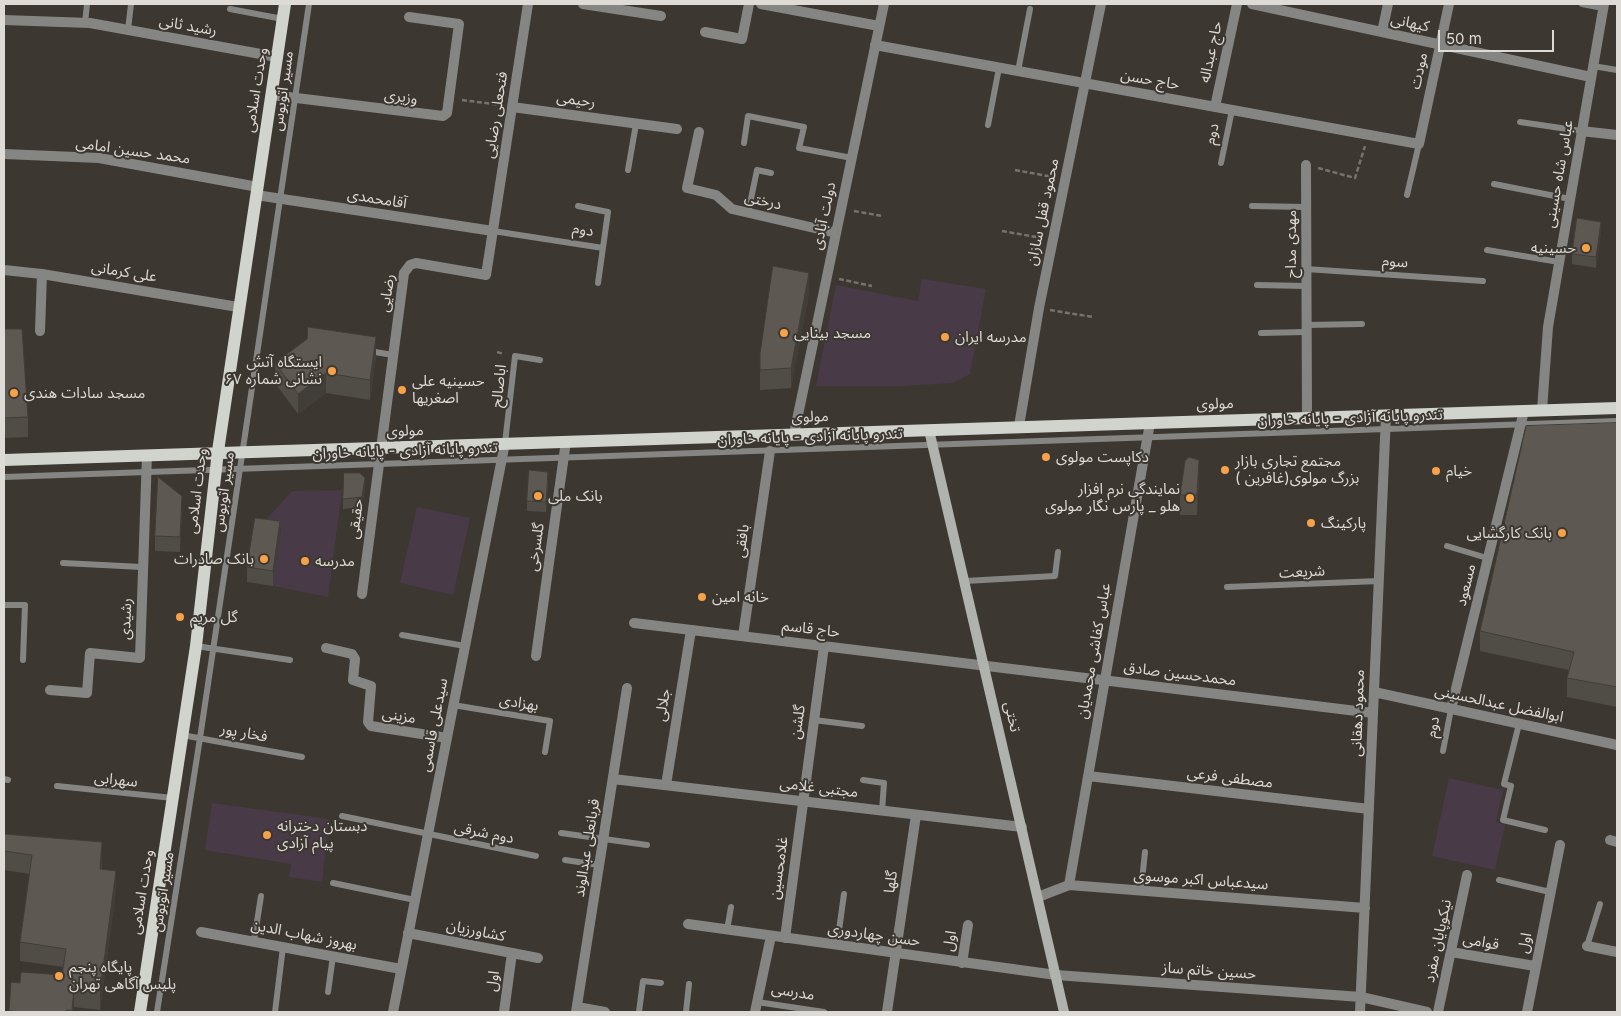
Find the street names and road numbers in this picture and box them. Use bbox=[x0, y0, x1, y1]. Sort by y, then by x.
street label: کیهانی bbox=[1389, 10, 1431, 36]
street label: رشید ثانی bbox=[158, 12, 218, 40]
street label: حاج عبداله bbox=[1196, 20, 1226, 84]
street label: وحدت اسلامی bbox=[240, 46, 272, 134]
street label: مسیر اتوبوس bbox=[268, 50, 298, 132]
street label: مودت bbox=[1406, 51, 1432, 91]
street label: حاج حسن bbox=[1119, 66, 1181, 94]
street label: فتحعلی رضایی bbox=[480, 70, 512, 160]
street label: وزیری bbox=[383, 86, 419, 108]
street label: رحیمی bbox=[555, 88, 597, 112]
street label: عباس شاه حسینی bbox=[1541, 119, 1577, 229]
street label: دوم bbox=[1201, 122, 1223, 146]
street label: محمد حسین امامی bbox=[75, 134, 191, 168]
street label: محمود قفل سازان bbox=[1023, 157, 1063, 267]
street label: دولت آبادی bbox=[808, 180, 840, 252]
street label: آقامحمدی bbox=[346, 185, 408, 213]
street label: درختی bbox=[743, 188, 783, 214]
street label: مهدی مداح bbox=[1282, 210, 1300, 278]
street label: دوم bbox=[571, 219, 595, 241]
street label: سوم bbox=[1381, 252, 1409, 272]
street label: علی کرمانی bbox=[90, 258, 158, 286]
street label: رضایی bbox=[375, 273, 399, 313]
street label: اباصالح bbox=[488, 363, 510, 409]
street label: مولوی bbox=[1196, 394, 1234, 414]
street label: تندرو پایانه آزادی - پایانه خاوران bbox=[1257, 406, 1443, 430]
street label: مولوی bbox=[791, 407, 829, 427]
street label: مولوی bbox=[386, 421, 424, 441]
street label: تندرو پایانه آزادی - پایانه خاوران bbox=[717, 425, 903, 449]
street label: تندرو پایانه آزادی - پایانه خاوران bbox=[312, 439, 498, 463]
street label: وحدت اسلامی bbox=[183, 447, 211, 535]
street label: مسیر اتوبوس bbox=[209, 451, 239, 533]
street label: حقیقی bbox=[345, 498, 367, 540]
street label: گلسرخی bbox=[524, 522, 548, 572]
street label: بافقی bbox=[731, 523, 753, 559]
street label: شریعت bbox=[1279, 562, 1325, 582]
street label: مسعود bbox=[1452, 562, 1480, 608]
street label: عباس کفاشی محمدیان bbox=[1073, 582, 1115, 720]
street label: رشیدی bbox=[116, 598, 136, 640]
street label: حاج قاسم bbox=[781, 617, 841, 641]
street label: محمدحسین صادق bbox=[1123, 658, 1237, 690]
street label: محمود دهقانی bbox=[1347, 669, 1369, 757]
street label: سیدعلی قاسمی bbox=[416, 677, 452, 773]
street label: ابوالفضل عبدالحسینی bbox=[1433, 682, 1565, 726]
street label: جلالی bbox=[652, 687, 674, 723]
street label: بهزادی bbox=[498, 691, 540, 715]
street label: تختی bbox=[1000, 700, 1024, 734]
street label: مزینی bbox=[381, 704, 417, 728]
street label: گلشن bbox=[787, 704, 809, 740]
street label: دوم bbox=[1422, 715, 1444, 739]
street label: فخار پور bbox=[219, 720, 269, 746]
street label: مصطفی فرعی bbox=[1186, 764, 1274, 792]
street label: سهرابی bbox=[93, 769, 139, 791]
street label: مجتبی غلامی bbox=[779, 774, 859, 802]
street label: قربانعلی عبدالوند bbox=[570, 797, 604, 899]
street label: دوم شرقی bbox=[453, 818, 515, 848]
street label: غلامحسین bbox=[766, 835, 792, 901]
street label: وحدت اسلامی bbox=[126, 848, 158, 936]
street label: مسیر اتوبوس bbox=[148, 851, 178, 933]
street label: سیدعباس اکبر موسوی bbox=[1133, 866, 1269, 894]
street label: گلها bbox=[881, 870, 901, 894]
street label: نیکوپایان مفرد bbox=[1420, 898, 1456, 984]
street label: بهروز شهاب الدین bbox=[249, 916, 359, 954]
street label: کشاورزیان bbox=[445, 916, 507, 946]
street label: حسن چهاردوری bbox=[827, 920, 921, 950]
street label: اول bbox=[939, 929, 961, 953]
street label: قوامی bbox=[1462, 930, 1500, 954]
street label: اول bbox=[1514, 931, 1536, 955]
street label: حسین خاتم ساز bbox=[1161, 959, 1257, 983]
street label: اول bbox=[483, 969, 503, 993]
street label: مدرسی bbox=[770, 980, 816, 1004]

